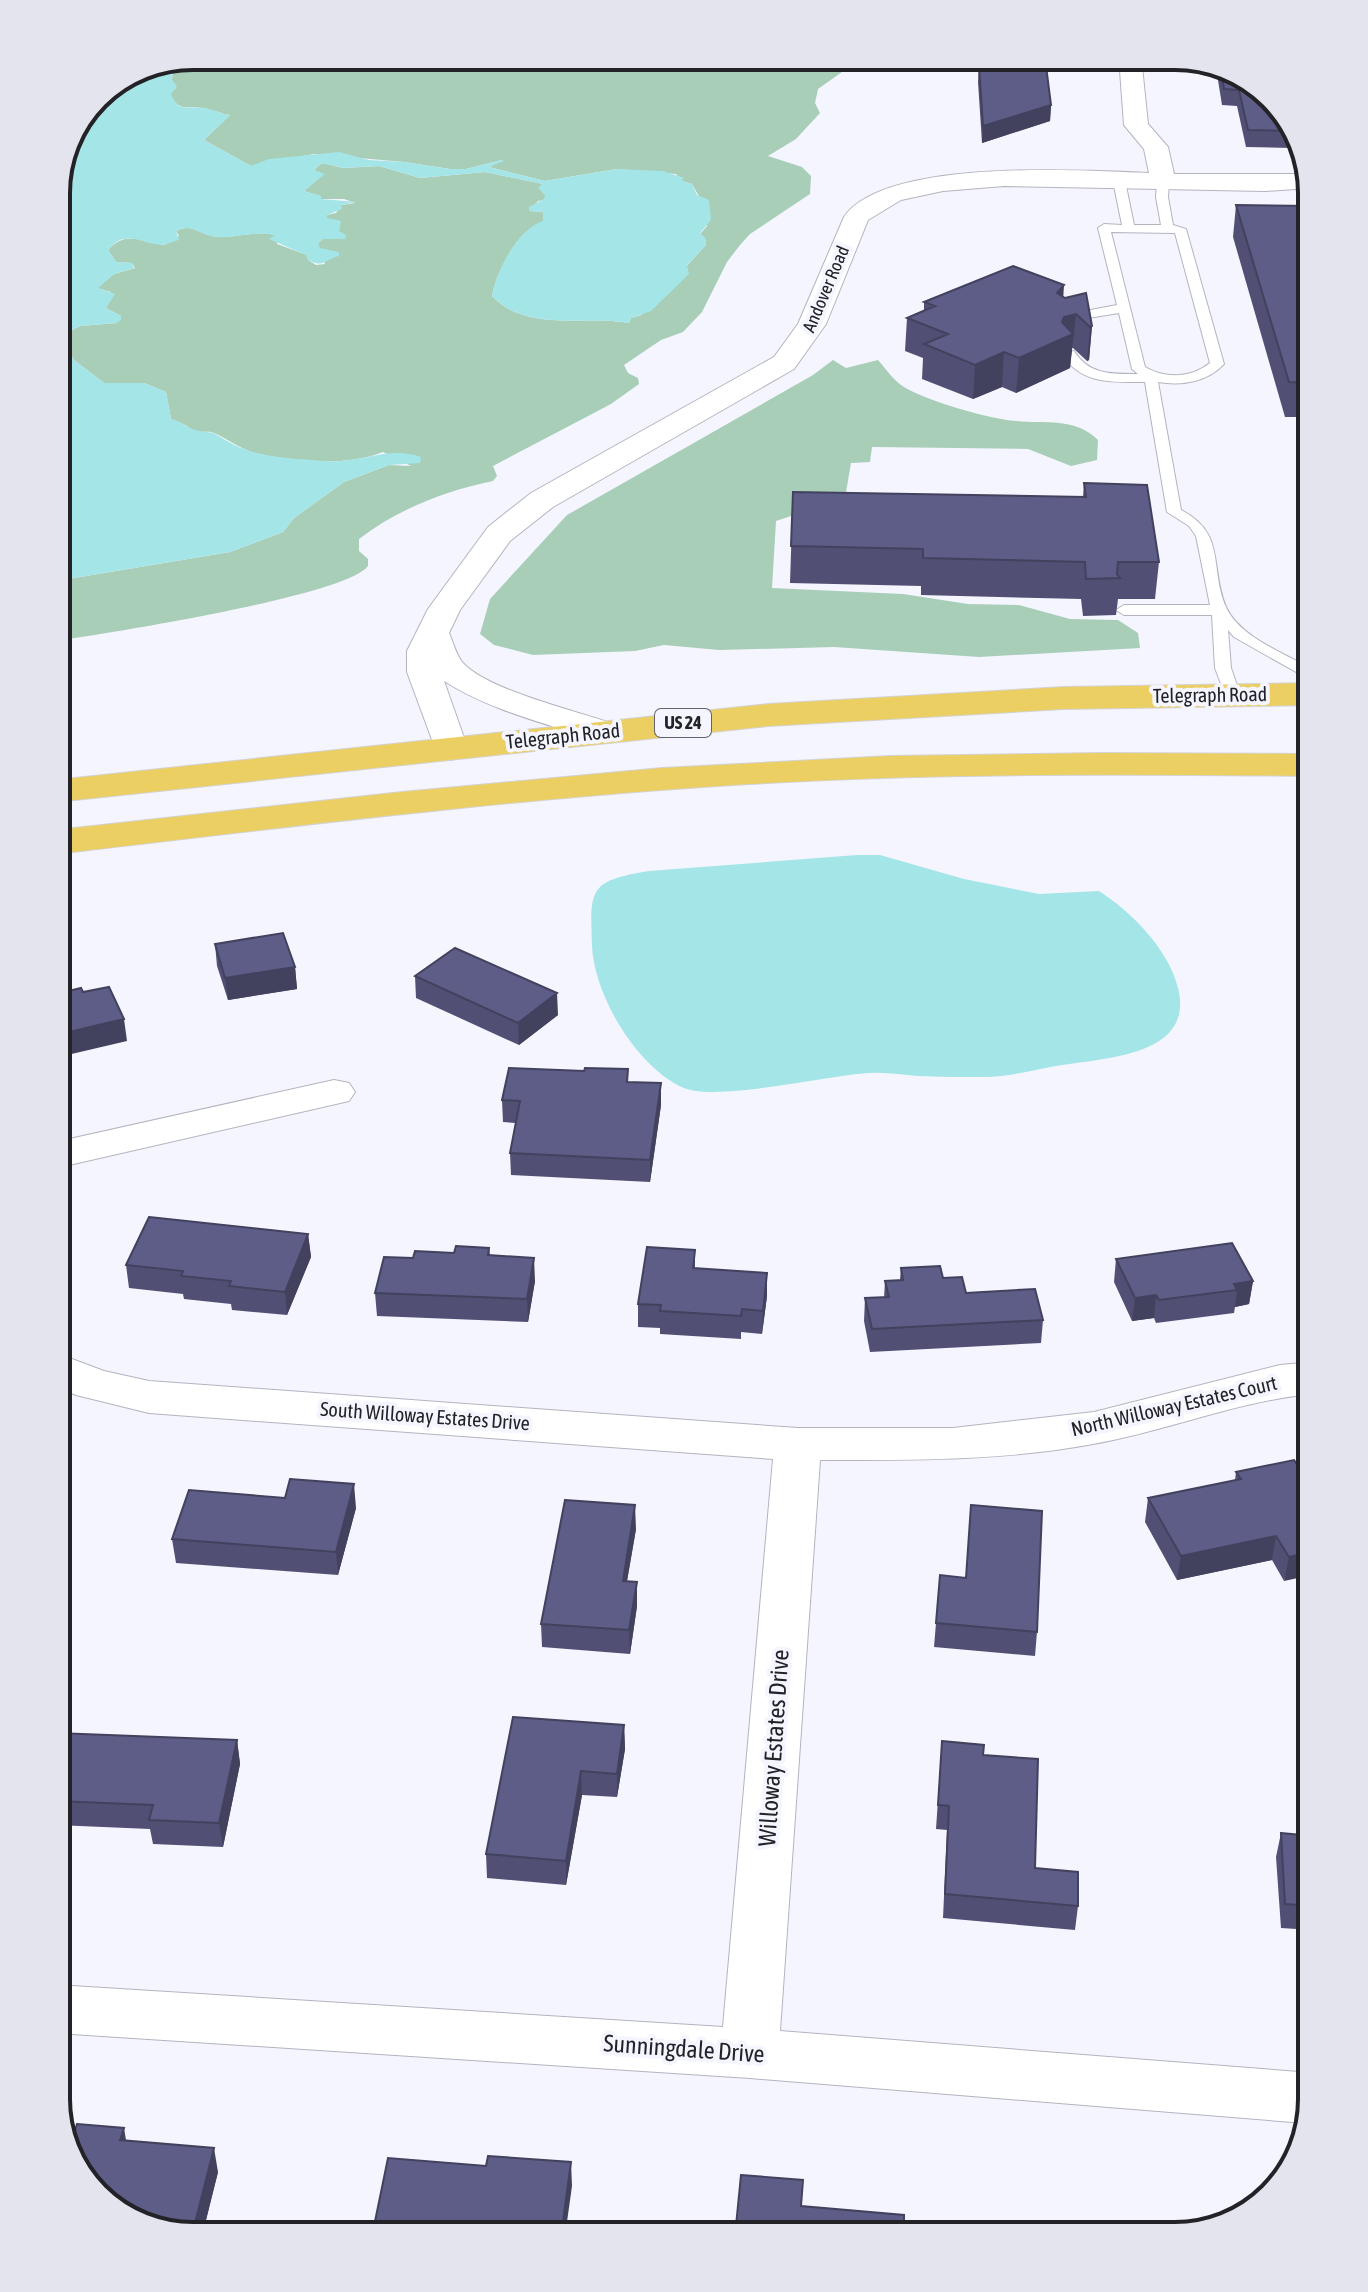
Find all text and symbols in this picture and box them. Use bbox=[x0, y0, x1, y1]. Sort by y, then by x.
street label: Andover Road bbox=[798, 242, 853, 335]
street label: Telegraph Road bbox=[1153, 682, 1267, 707]
road number: US 24 bbox=[655, 709, 711, 737]
street label: Telegraph Road bbox=[505, 718, 621, 753]
street label: North Willoway Estates Court bbox=[1069, 1371, 1279, 1440]
street label: South Willoway Estates Drive bbox=[319, 1397, 531, 1434]
street label: Willoway Estates Drive bbox=[753, 1648, 794, 1847]
street label: Sunningdale Drive bbox=[603, 2029, 765, 2068]

